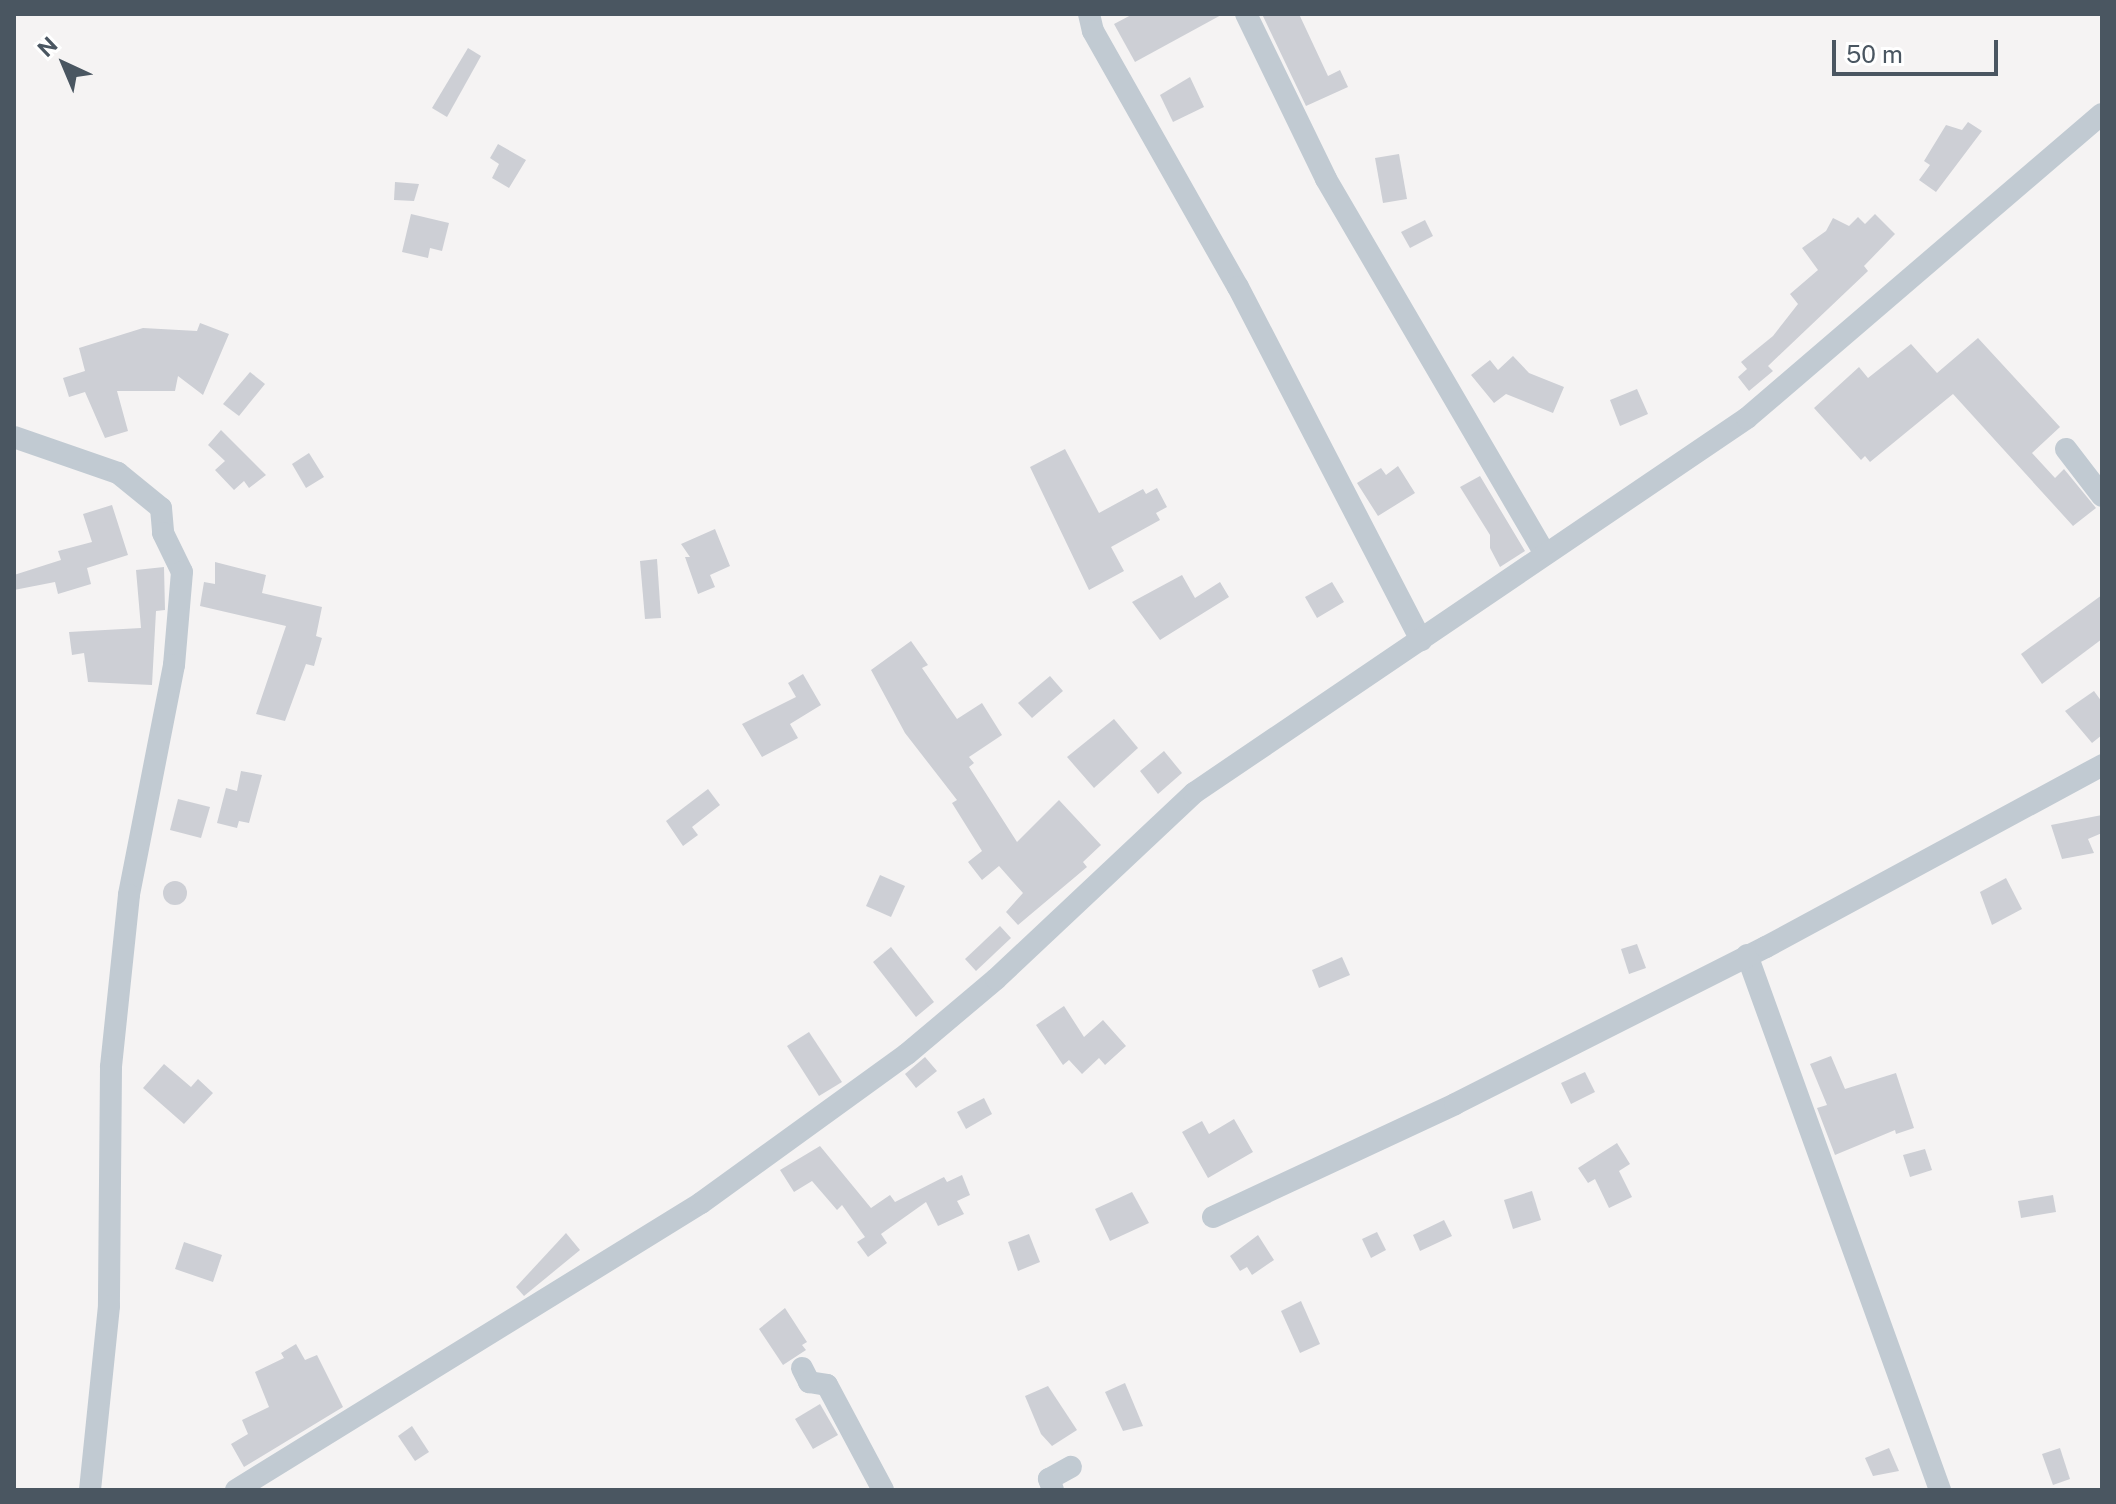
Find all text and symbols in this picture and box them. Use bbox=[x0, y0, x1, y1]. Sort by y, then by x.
north arrow bbox=[24, 24, 104, 104]
scale bar bbox=[1836, 24, 2002, 74]
text: N bbox=[32, 31, 63, 62]
text: 50 m bbox=[1846, 40, 1903, 68]

